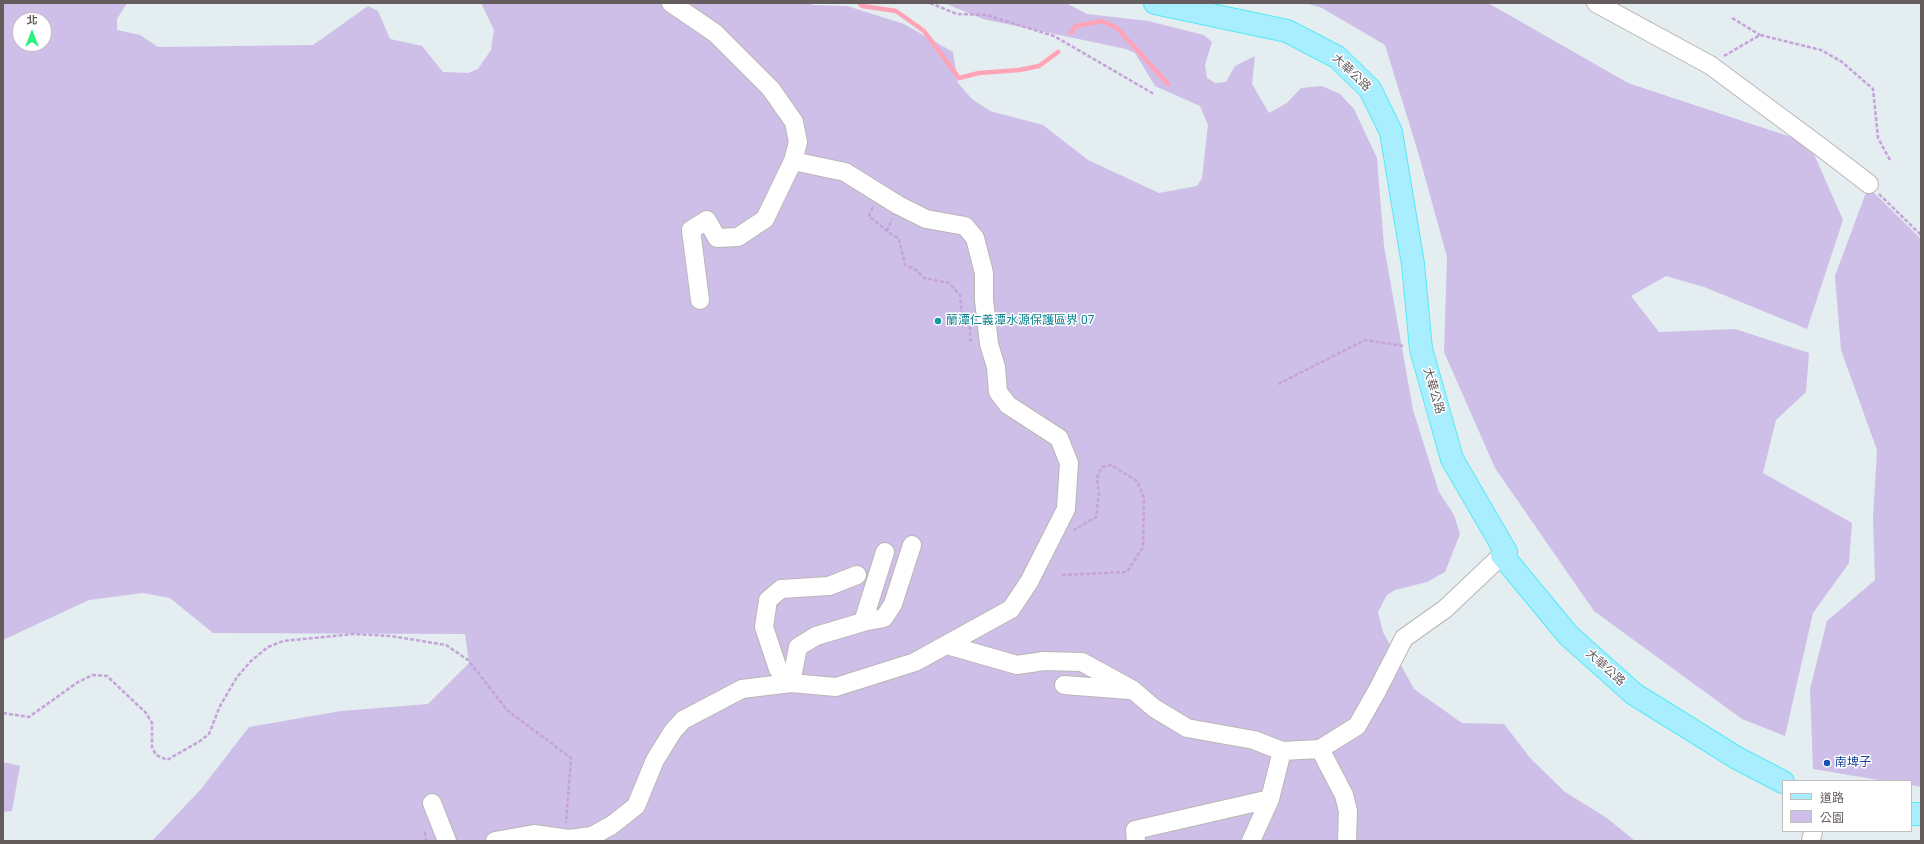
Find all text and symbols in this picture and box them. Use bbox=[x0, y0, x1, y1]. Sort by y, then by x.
north arrow bbox=[12, 12, 52, 52]
text: 北 bbox=[27, 14, 38, 27]
street label: 大華公路 bbox=[1329, 51, 1373, 95]
place label: 蘭潭仁義潭水源保護區界 07 bbox=[946, 314, 1094, 328]
marker: 蘭潭仁義潭水源保護區界 07 bbox=[933, 316, 943, 326]
street label: 大華公路 bbox=[1419, 366, 1447, 416]
street label: 大華公路 bbox=[1582, 647, 1628, 689]
place label: 南埤子 bbox=[1835, 756, 1871, 770]
marker: 南埤子 bbox=[1822, 758, 1832, 768]
legend bbox=[1782, 780, 1912, 832]
text: 道路 bbox=[1820, 791, 1844, 805]
text: 公園 bbox=[1820, 811, 1844, 825]

